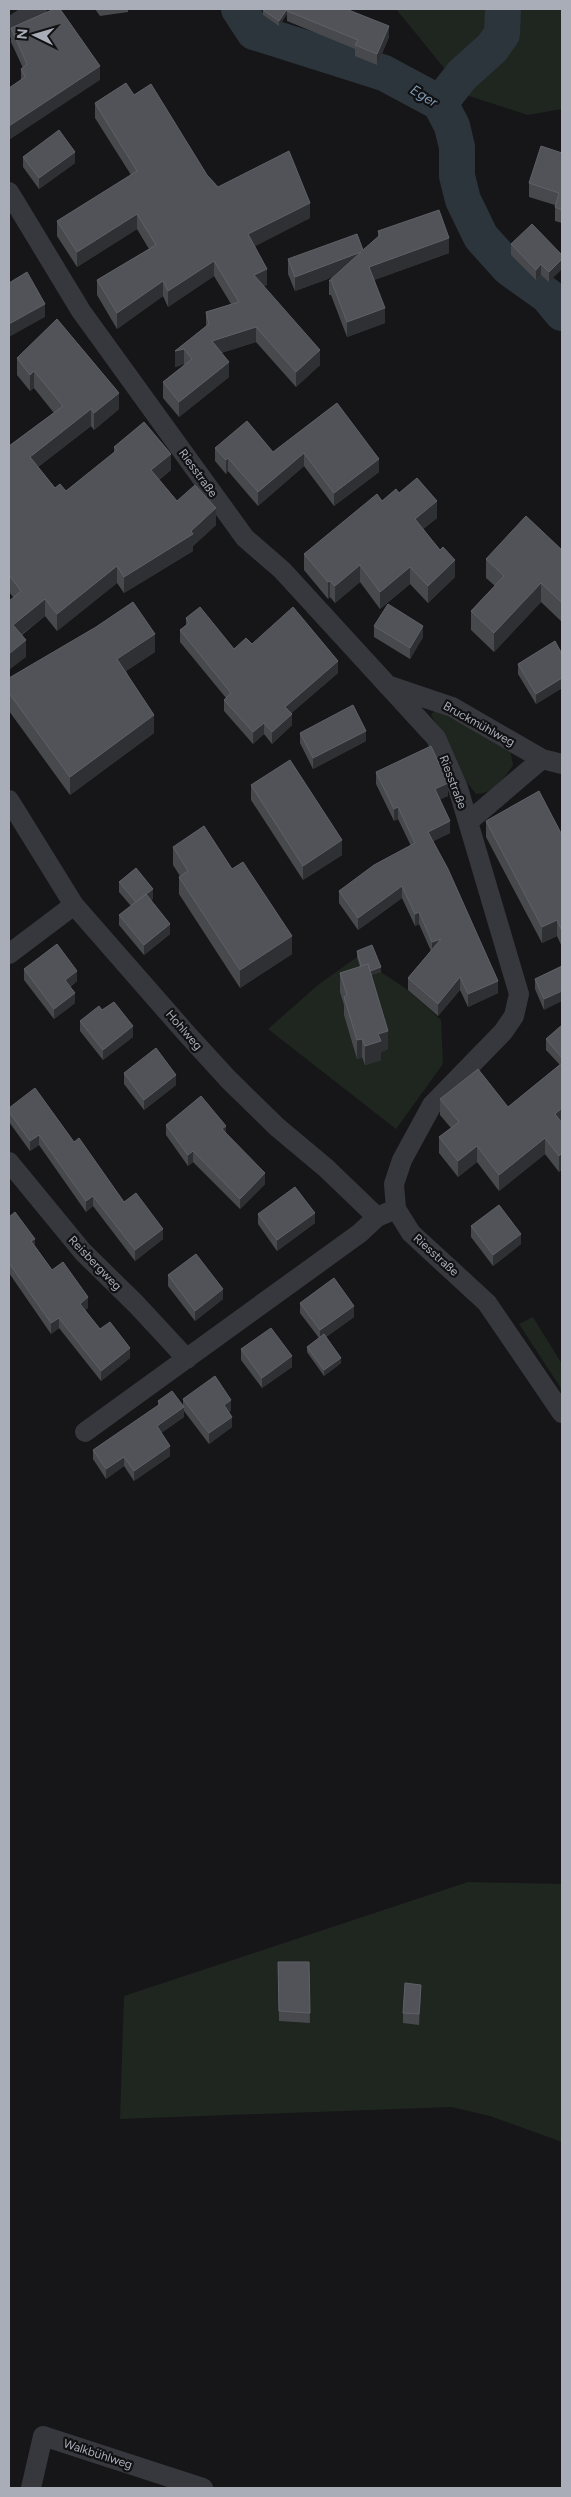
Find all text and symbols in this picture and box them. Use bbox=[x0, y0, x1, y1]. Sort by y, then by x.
north arrow bbox=[10, 10, 60, 60]
text: N bbox=[14, 28, 31, 40]
water label: Eger bbox=[407, 81, 442, 112]
street label: Riesstraße bbox=[176, 446, 220, 500]
street label: Bruckmühlweg bbox=[441, 699, 517, 749]
street label: Riesstraße bbox=[436, 753, 470, 811]
street label: Hohlweg bbox=[163, 1007, 205, 1053]
street label: Riesstraße bbox=[410, 1231, 462, 1279]
street label: Reisbergweg bbox=[66, 1233, 124, 1293]
street label: Walkbühlweg bbox=[62, 2436, 134, 2472]

